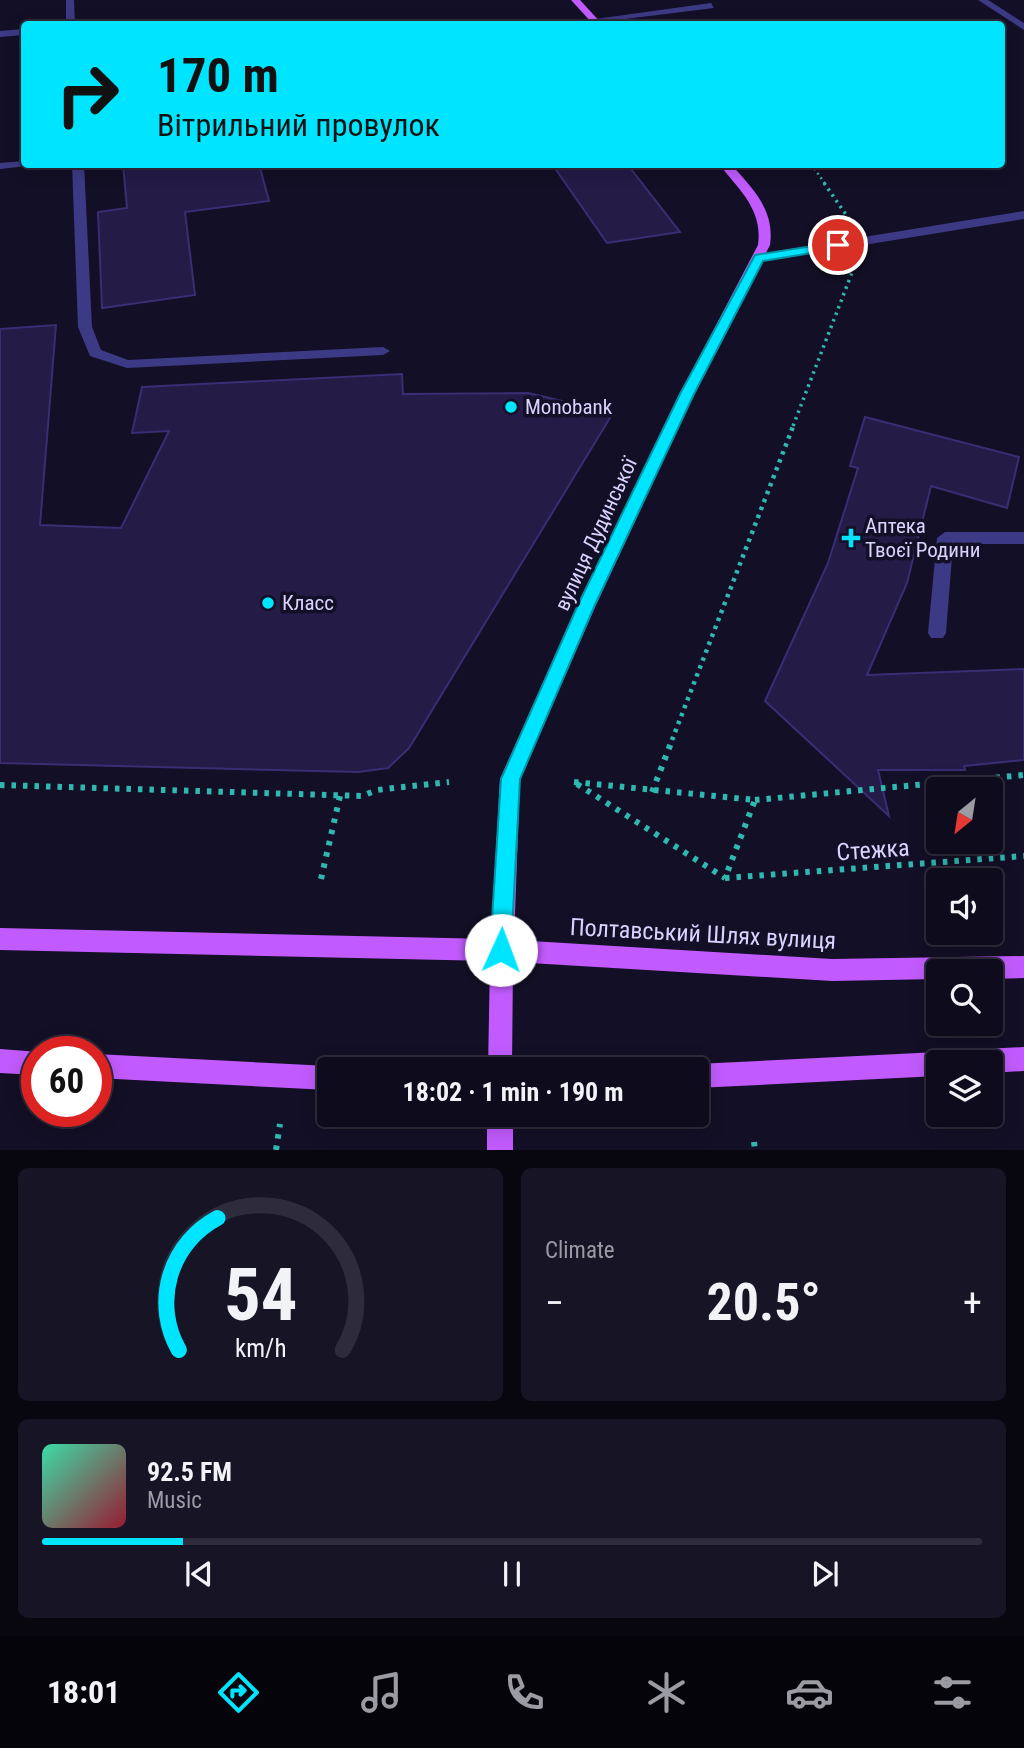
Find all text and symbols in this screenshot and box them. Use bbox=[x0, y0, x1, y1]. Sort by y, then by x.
text: 170 m bbox=[157, 47, 279, 104]
icon: right bbox=[42, 49, 133, 140]
text: Вітрильний провулок bbox=[157, 106, 440, 144]
pin bbox=[808, 215, 868, 275]
icon: arrive bbox=[819, 226, 857, 264]
place label: Monobank bbox=[525, 395, 613, 419]
marker: Monobank bbox=[503, 399, 519, 415]
street label: вулиця Дудинської bbox=[550, 453, 642, 614]
place label: Аптека Твоєї Родини bbox=[865, 514, 980, 562]
marker: Аптека Твоєї Родини bbox=[843, 530, 859, 546]
place label: Класс bbox=[282, 591, 334, 615]
marker: Класс bbox=[260, 595, 276, 611]
north arrow bbox=[926, 777, 1003, 854]
map controls bbox=[926, 777, 1003, 1127]
street label: Стежка bbox=[836, 833, 910, 867]
button: sound bbox=[926, 868, 1003, 945]
position arrow bbox=[464, 913, 538, 987]
street label: Полтавський Шлях вулиця bbox=[569, 913, 837, 955]
button: search bbox=[926, 959, 1003, 1036]
speed limit sign: 60 bbox=[21, 1036, 112, 1127]
button: layers bbox=[926, 1050, 1003, 1127]
text: 18:02 · 1 min · 190 m bbox=[403, 1077, 623, 1107]
text: Climate bbox=[545, 1237, 615, 1264]
text: 54 bbox=[224, 1253, 297, 1339]
text: 20.5° bbox=[706, 1272, 821, 1333]
text: − bbox=[545, 1281, 564, 1325]
text: + bbox=[963, 1281, 982, 1325]
text: km/h bbox=[235, 1334, 286, 1363]
text: 92.5 FM bbox=[147, 1457, 232, 1487]
text: Music bbox=[147, 1487, 202, 1514]
icon: previous bbox=[180, 1555, 218, 1593]
icon: pause bbox=[493, 1555, 531, 1593]
icon: next bbox=[806, 1555, 844, 1593]
icon: directions bbox=[214, 1668, 263, 1717]
icon: music bbox=[357, 1668, 406, 1717]
icon: phone bbox=[500, 1668, 549, 1717]
icon: climate bbox=[642, 1668, 691, 1717]
icon: car bbox=[785, 1668, 834, 1717]
icon: filters bbox=[928, 1668, 977, 1717]
text: 18:01 bbox=[47, 1673, 120, 1711]

